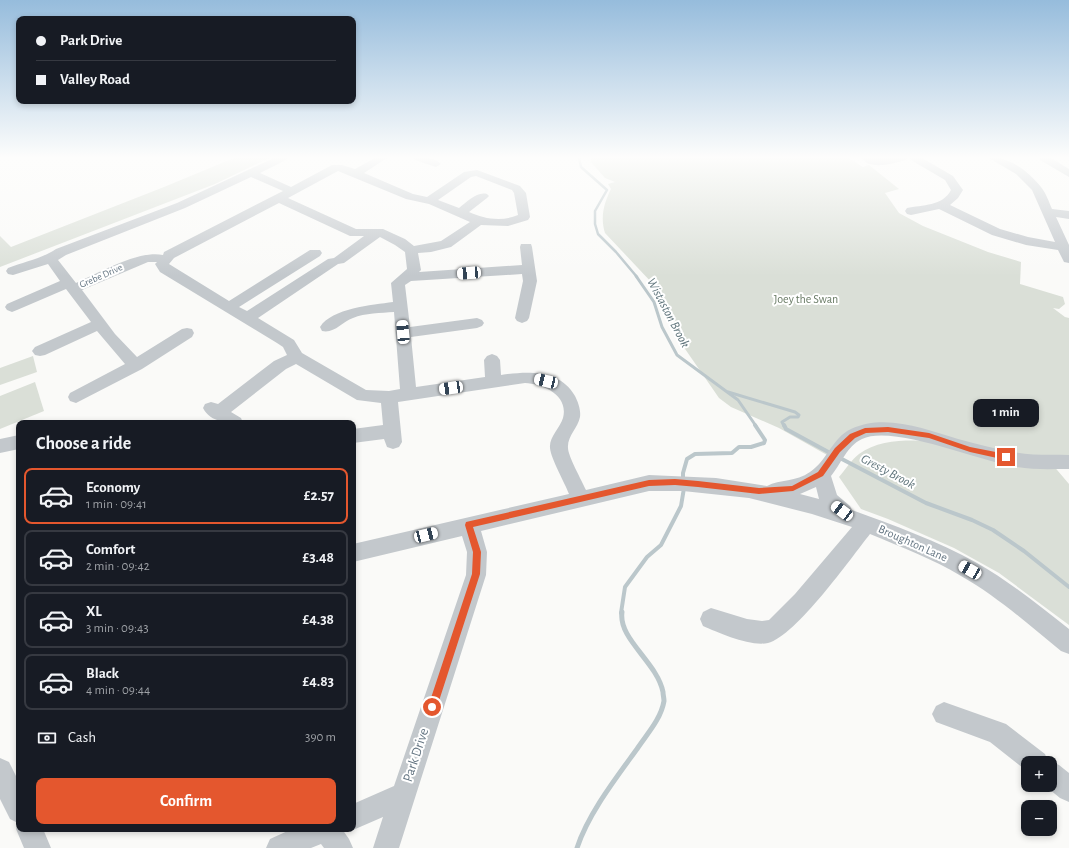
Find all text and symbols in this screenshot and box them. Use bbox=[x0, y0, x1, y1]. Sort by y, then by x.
text: Park Drive bbox=[60, 33, 122, 48]
text: Valley Road bbox=[60, 72, 130, 87]
street label: Grebe Drive bbox=[78, 262, 124, 290]
car bbox=[457, 266, 481, 280]
water label: Wistaston Brook bbox=[644, 276, 692, 350]
park label: Joey the Swan bbox=[774, 293, 838, 306]
car bbox=[396, 320, 410, 344]
car bbox=[533, 372, 559, 390]
car bbox=[438, 380, 464, 396]
callout: 1 min bbox=[973, 399, 1039, 427]
text: 1 min bbox=[992, 406, 1020, 419]
text: Choose a ride bbox=[36, 435, 131, 453]
route end bbox=[997, 448, 1015, 466]
water label: Gresty Brook bbox=[859, 452, 917, 492]
icon: car bbox=[38, 478, 74, 514]
text: Economy bbox=[86, 480, 140, 495]
text: £2.57 bbox=[304, 488, 334, 503]
text: 1 min · 09:41 bbox=[86, 498, 147, 511]
car bbox=[829, 499, 855, 523]
street label: Broughton Lane bbox=[877, 522, 949, 564]
car bbox=[413, 526, 439, 544]
icon: car bbox=[38, 540, 74, 576]
text: Comfort bbox=[86, 542, 135, 557]
text: £3.48 bbox=[302, 550, 334, 565]
car bbox=[957, 559, 983, 581]
text: 2 min · 09:42 bbox=[86, 560, 150, 573]
icon: car bbox=[38, 602, 74, 638]
text: XL bbox=[86, 604, 102, 619]
text: £4.38 bbox=[302, 612, 334, 627]
text: 3 min · 09:43 bbox=[86, 622, 149, 635]
icon: car bbox=[38, 664, 74, 700]
text: Black bbox=[86, 666, 119, 681]
text: £4.83 bbox=[302, 674, 334, 689]
text: 4 min · 09:44 bbox=[86, 684, 150, 697]
route start bbox=[423, 698, 441, 716]
street label: Park Drive bbox=[401, 726, 431, 784]
icon: cash bbox=[36, 727, 58, 749]
text: Cash bbox=[68, 730, 96, 745]
text: 390 m bbox=[305, 731, 336, 744]
map controls bbox=[1021, 756, 1057, 836]
button: + bbox=[1021, 756, 1057, 792]
button: Confirm bbox=[36, 778, 336, 824]
button: − bbox=[1021, 800, 1057, 836]

